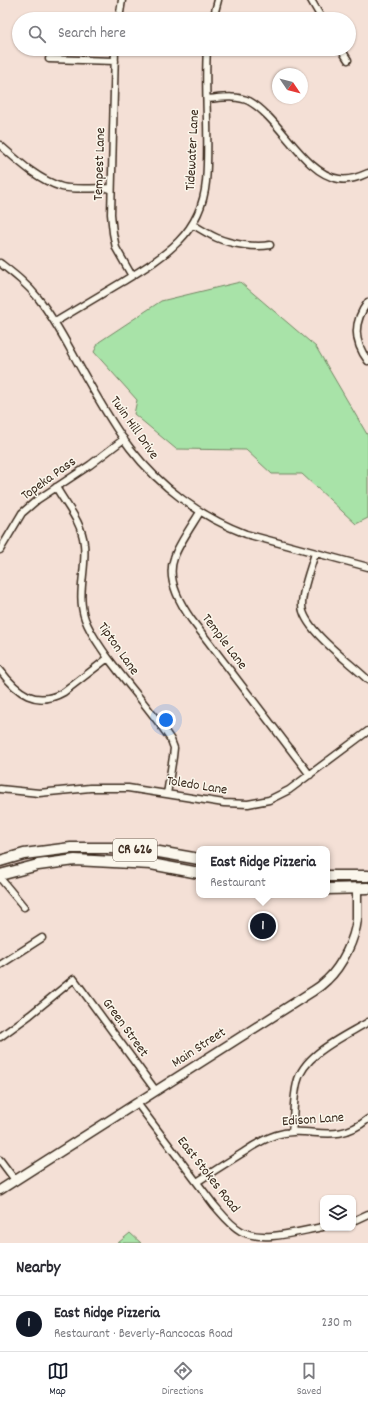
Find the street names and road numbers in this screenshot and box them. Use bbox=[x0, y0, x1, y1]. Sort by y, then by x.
street label: Tidewater Lane bbox=[181, 109, 205, 191]
street label: Tempest Lane bbox=[89, 127, 111, 201]
street label: Twin Hill Drive bbox=[105, 392, 163, 464]
street label: Topeka Pass bbox=[17, 452, 81, 506]
street label: Temple Lane bbox=[196, 610, 252, 674]
street label: Tipton Lane bbox=[92, 618, 144, 680]
street label: Toledo Lane bbox=[165, 771, 229, 801]
road number: CR 626 bbox=[113, 839, 157, 861]
street label: Green Street bbox=[97, 995, 153, 1061]
street label: Main Street bbox=[168, 1023, 230, 1073]
street label: Edison Lane bbox=[281, 1108, 345, 1132]
street label: East Stokes Road bbox=[172, 1133, 244, 1217]

